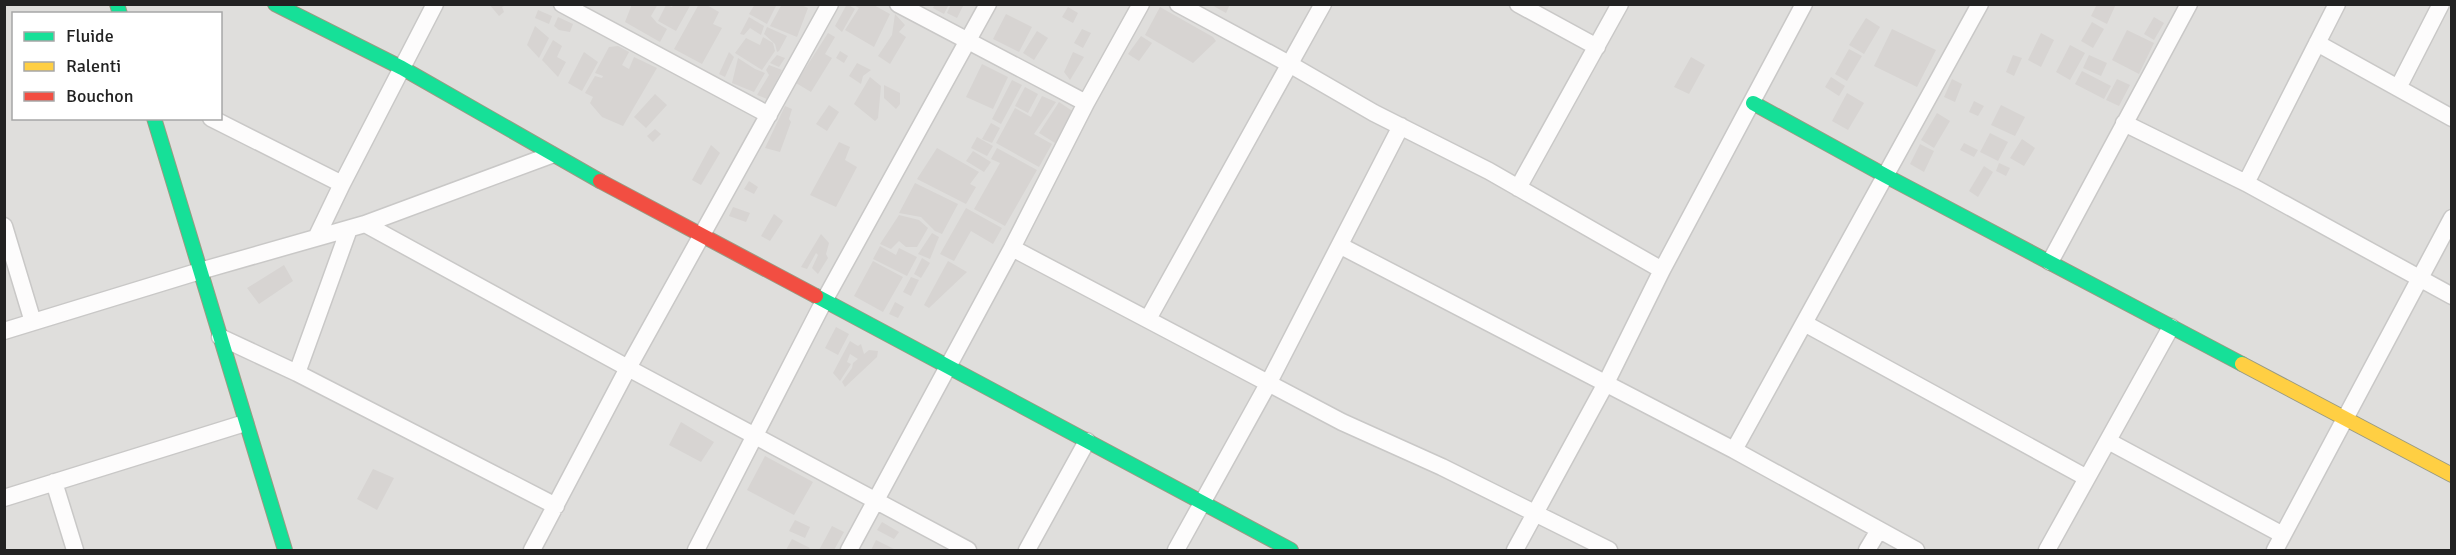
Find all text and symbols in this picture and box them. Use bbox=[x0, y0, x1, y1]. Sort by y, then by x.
legend bbox=[12, 12, 222, 120]
text: Fluide bbox=[66, 25, 114, 47]
text: Ralenti bbox=[66, 55, 121, 77]
text: Bouchon bbox=[66, 85, 134, 107]

